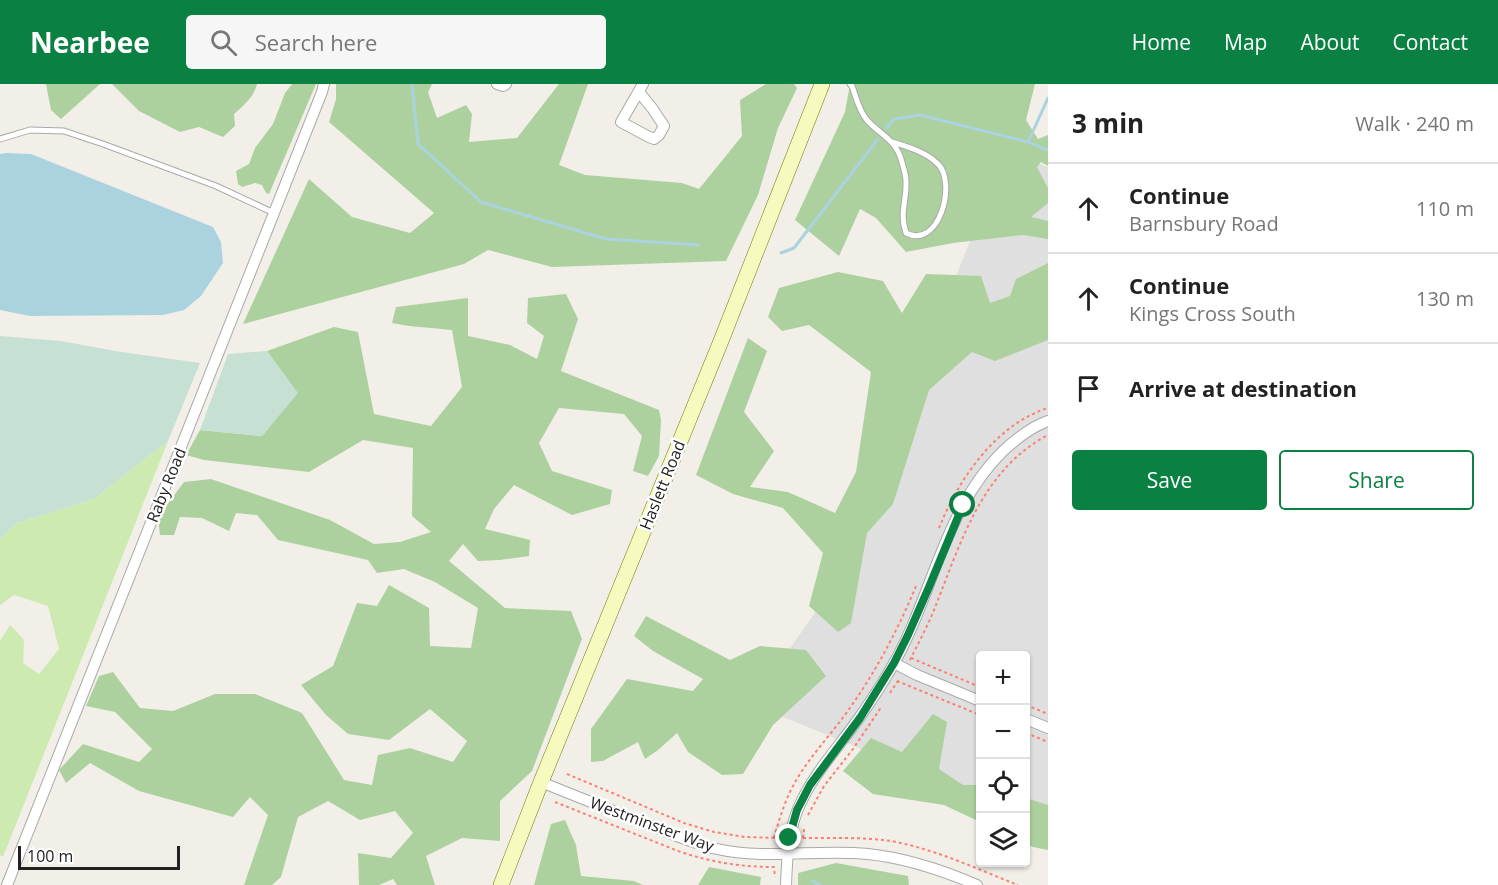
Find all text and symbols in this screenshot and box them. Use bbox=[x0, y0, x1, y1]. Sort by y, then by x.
search box bbox=[186, 15, 606, 69]
text: Nearbee bbox=[30, 23, 150, 61]
icon: search bbox=[207, 26, 240, 59]
text: Search here bbox=[255, 27, 377, 57]
text: Home bbox=[1132, 28, 1191, 56]
text: Map bbox=[1224, 28, 1267, 56]
text: About bbox=[1300, 28, 1360, 56]
text: Contact bbox=[1393, 28, 1468, 56]
text: 3 min bbox=[1072, 105, 1144, 141]
text: Walk · 240 m bbox=[1355, 110, 1474, 137]
text: Continue bbox=[1129, 180, 1229, 210]
icon: ahead bbox=[1072, 192, 1105, 225]
text: 110 m bbox=[1416, 195, 1474, 222]
text: Barnsbury Road bbox=[1129, 210, 1279, 237]
text: Continue bbox=[1129, 270, 1229, 300]
icon: ahead bbox=[1072, 282, 1105, 315]
text: 130 m bbox=[1416, 285, 1474, 312]
text: Kings Cross South bbox=[1129, 300, 1296, 327]
icon: arrive bbox=[1072, 372, 1105, 405]
text: Arrive at destination bbox=[1129, 373, 1357, 403]
street label: Haslett Road bbox=[634, 437, 690, 533]
street label: Raby Road bbox=[141, 444, 191, 526]
button: Save bbox=[1072, 450, 1267, 510]
button: Share bbox=[1279, 450, 1474, 510]
route start bbox=[949, 491, 975, 517]
map controls bbox=[976, 651, 1030, 867]
button: + bbox=[976, 651, 1030, 705]
button: − bbox=[976, 705, 1030, 759]
button: locate bbox=[976, 759, 1030, 813]
street label: Westminster Way bbox=[587, 791, 718, 857]
button: layers bbox=[976, 813, 1030, 867]
route end bbox=[775, 824, 801, 850]
scale bar bbox=[18, 843, 180, 870]
text: 100 m bbox=[27, 845, 73, 867]

